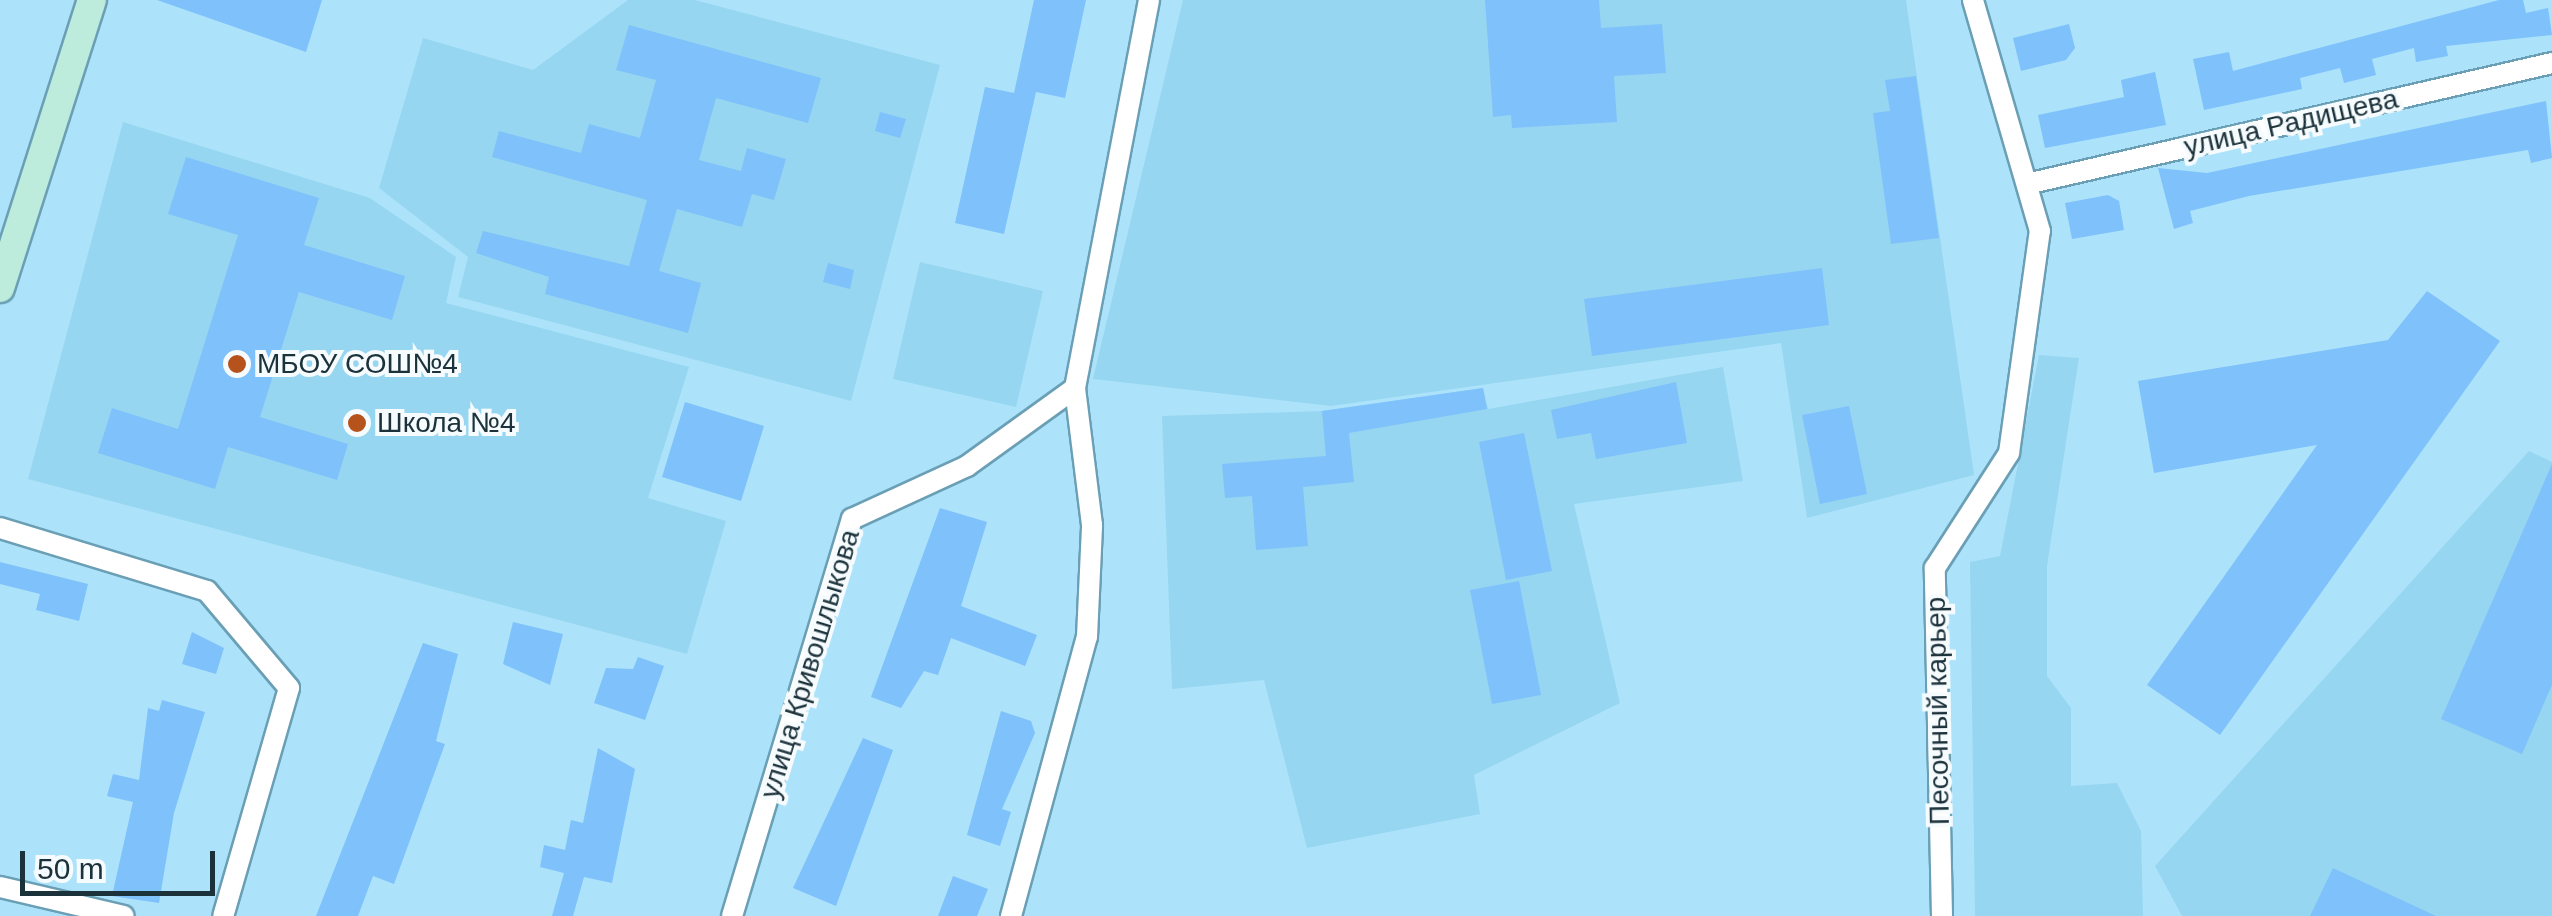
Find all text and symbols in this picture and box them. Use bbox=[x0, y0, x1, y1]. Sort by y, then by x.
street label: улица Радищева bbox=[2181, 82, 2401, 164]
place label: МБОУ СОШ№4 bbox=[257, 347, 458, 381]
marker: МБОУ СОШ№4 bbox=[226, 353, 248, 375]
place label: Школа №4 bbox=[377, 406, 515, 440]
marker: Школа №4 bbox=[346, 412, 368, 434]
street label: улица Кривошлыкова bbox=[753, 525, 867, 803]
street label: Песочный карьер bbox=[1919, 597, 1957, 825]
scale bar bbox=[25, 831, 220, 893]
text: 50 m bbox=[37, 852, 104, 885]

